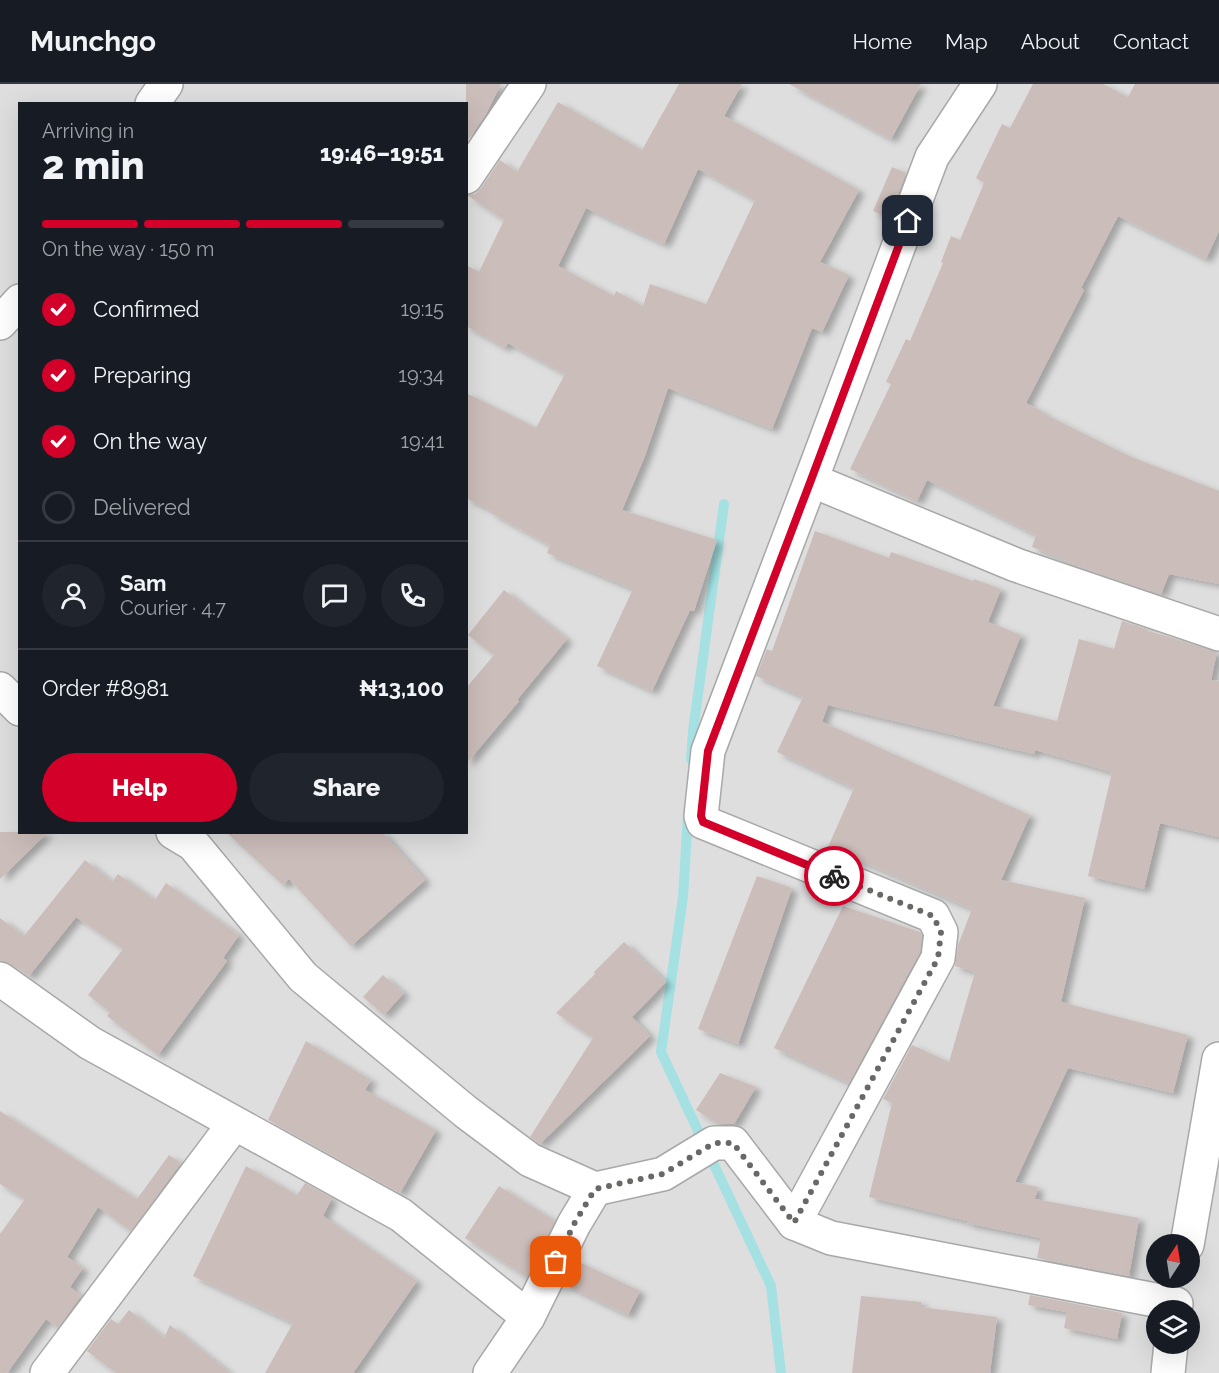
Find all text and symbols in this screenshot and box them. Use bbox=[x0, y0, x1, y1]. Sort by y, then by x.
text: Munchgo bbox=[30, 25, 156, 58]
text: Home bbox=[853, 29, 912, 54]
text: Map bbox=[945, 29, 988, 54]
text: About bbox=[1021, 29, 1080, 54]
text: Contact bbox=[1113, 29, 1189, 54]
text: Arriving in bbox=[42, 119, 134, 143]
text: 19:46–19:51 bbox=[320, 140, 444, 166]
text: 2 min bbox=[42, 142, 145, 188]
pin bbox=[882, 195, 933, 246]
icon: home bbox=[891, 204, 924, 237]
text: On the way · 150 m bbox=[42, 237, 214, 261]
icon: check bbox=[42, 293, 75, 326]
text: Confirmed bbox=[93, 296, 200, 322]
text: 19:15 bbox=[401, 297, 444, 321]
icon: check bbox=[42, 359, 75, 392]
text: Preparing bbox=[93, 362, 191, 388]
text: 19:34 bbox=[398, 363, 444, 387]
icon: check bbox=[42, 425, 75, 458]
text: On the way bbox=[93, 428, 207, 454]
text: 19:41 bbox=[400, 429, 444, 453]
text: Delivered bbox=[93, 494, 191, 520]
button: person bbox=[42, 564, 105, 627]
button: chat bbox=[303, 564, 366, 627]
button: phone bbox=[381, 564, 444, 627]
text: Sam bbox=[120, 570, 167, 596]
text: Courier · 4.7 bbox=[120, 596, 226, 620]
text: Order #8981 bbox=[42, 675, 169, 701]
text: ₦13,100 bbox=[359, 675, 444, 701]
button: Help bbox=[42, 753, 237, 822]
button: Share bbox=[249, 753, 444, 822]
courier bbox=[804, 846, 864, 906]
icon: bike bbox=[818, 860, 851, 893]
north arrow bbox=[1146, 1234, 1200, 1288]
map controls bbox=[1146, 1234, 1200, 1354]
pin bbox=[530, 1236, 581, 1287]
icon: bag bbox=[539, 1245, 572, 1278]
button: layers bbox=[1146, 1300, 1200, 1354]

